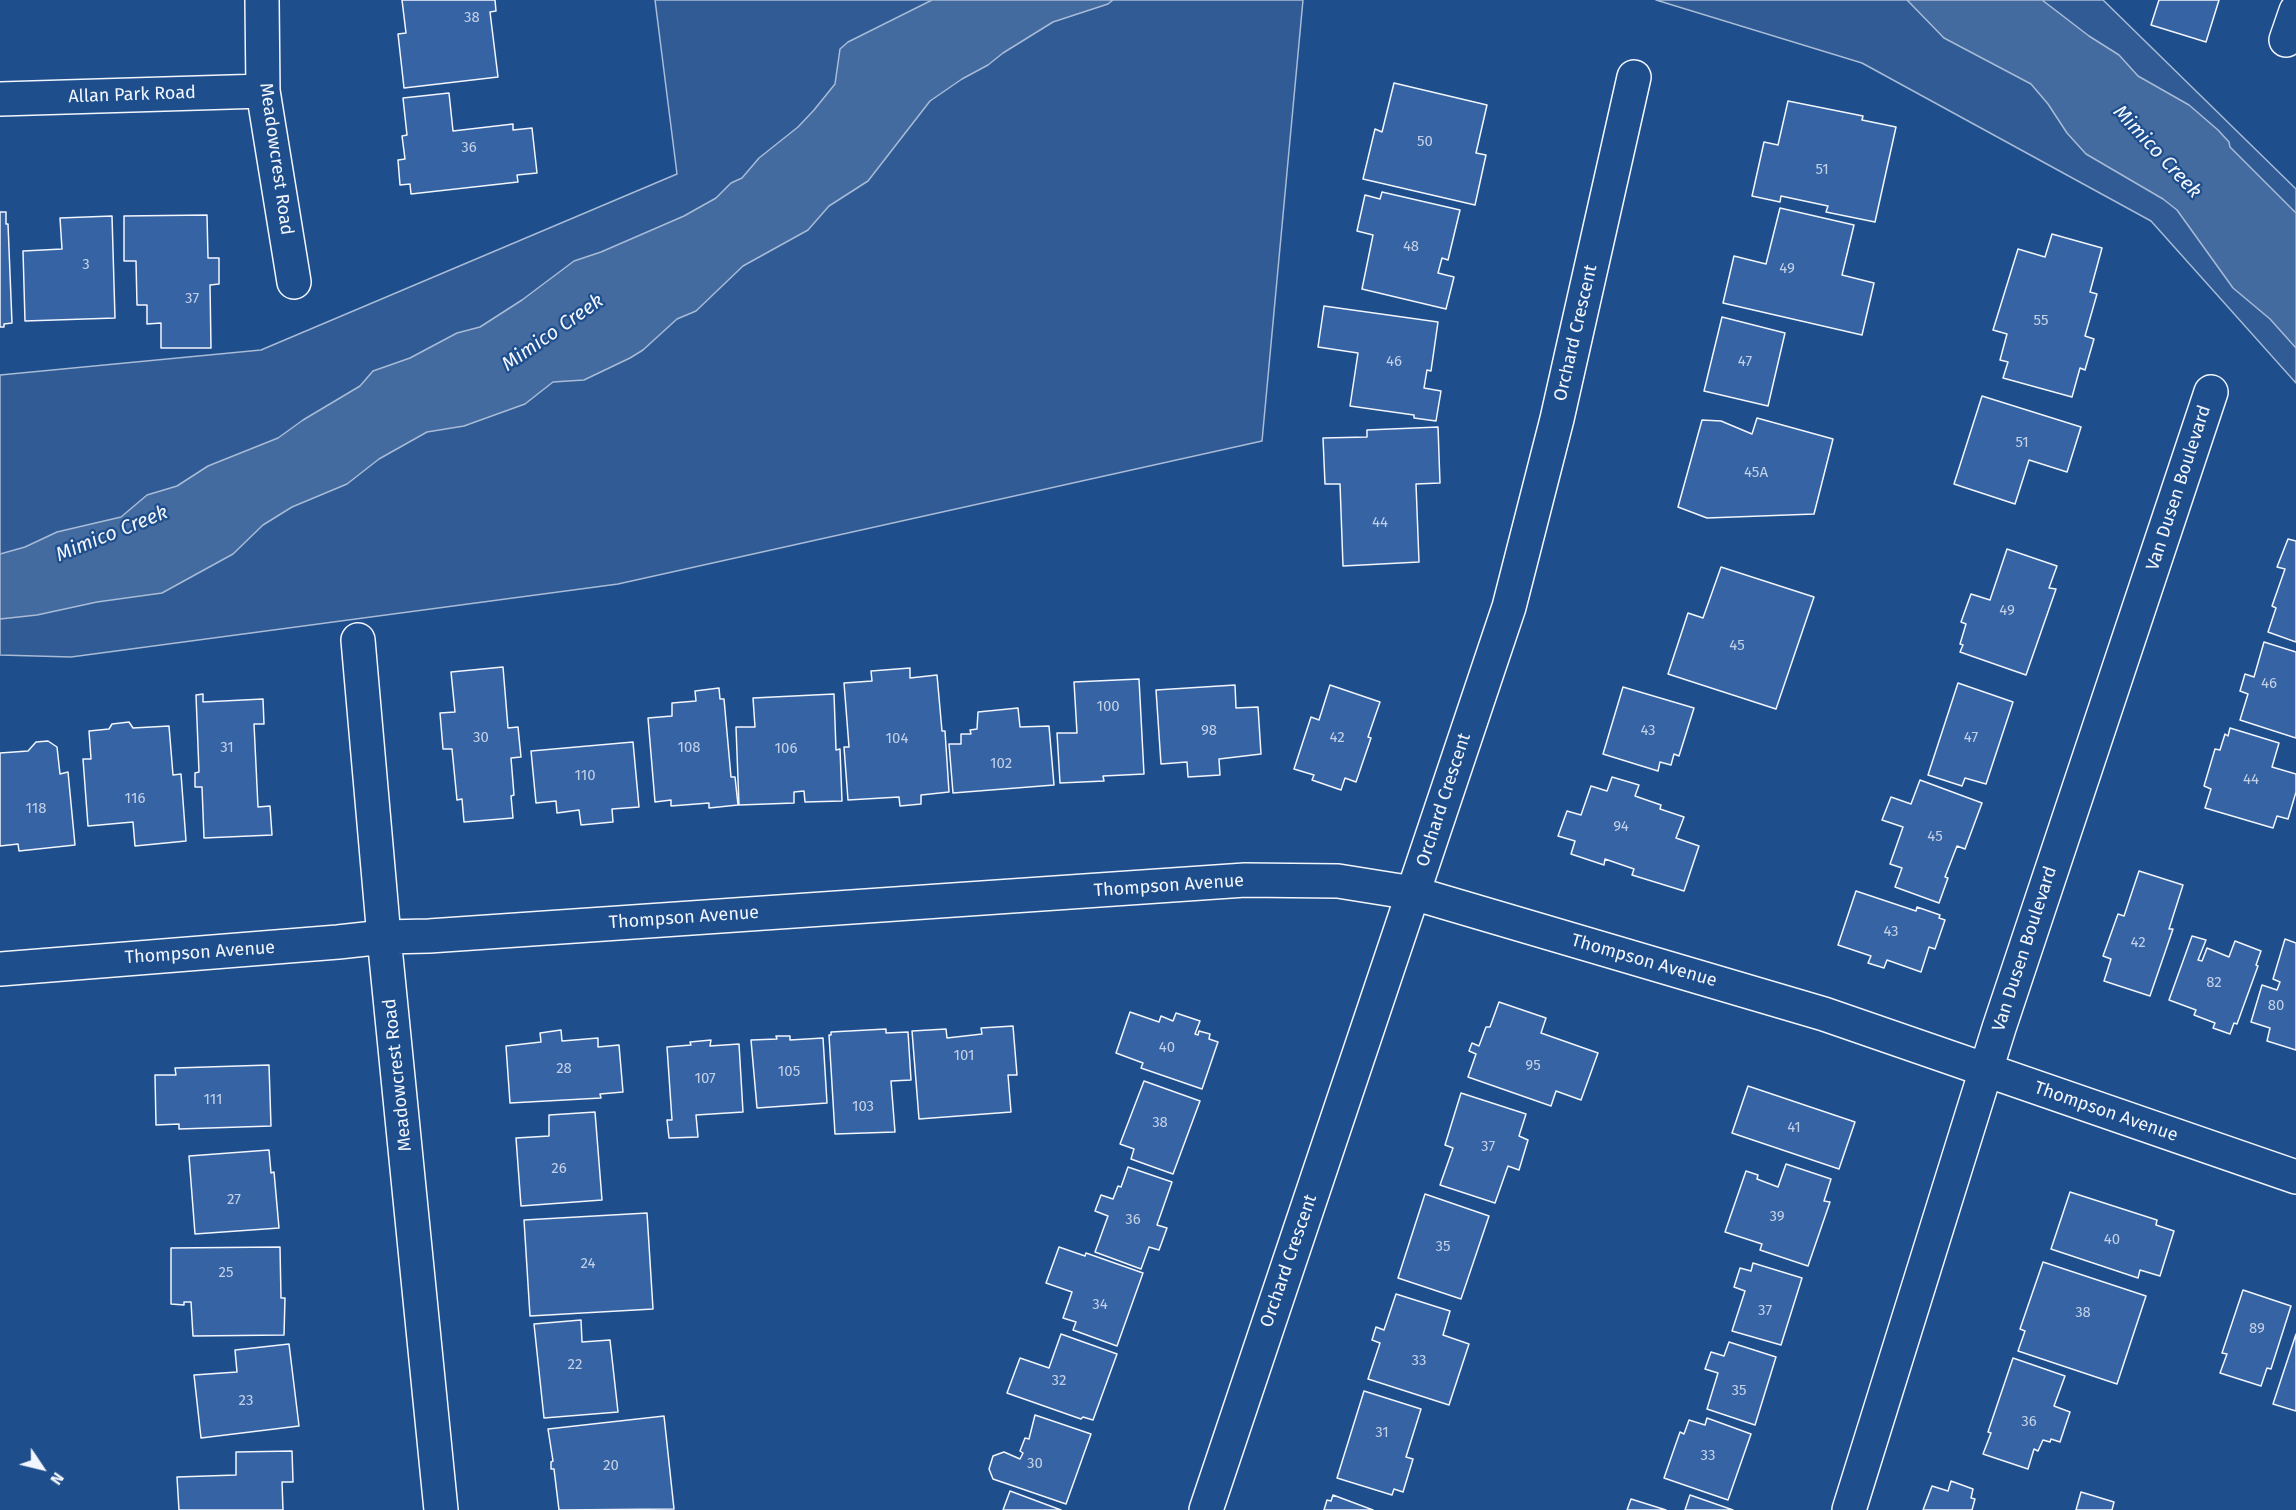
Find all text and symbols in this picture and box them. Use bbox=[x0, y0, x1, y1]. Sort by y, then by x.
house number: 38 bbox=[464, 9, 480, 27]
street label: Meadowcrest Road bbox=[255, 81, 297, 237]
street label: Allan Park Road bbox=[68, 82, 196, 108]
water label: Mimico Creek bbox=[2108, 100, 2206, 204]
house number: 50 bbox=[1417, 133, 1433, 151]
house number: 36 bbox=[461, 139, 477, 157]
house number: 51 bbox=[1815, 161, 1829, 179]
house number: 48 bbox=[1403, 238, 1419, 256]
house number: 3 bbox=[82, 256, 90, 274]
house number: 49 bbox=[1779, 260, 1795, 278]
street label: Orchard Crescent bbox=[1550, 263, 1602, 403]
water label: Mimico Creek bbox=[498, 289, 608, 377]
house number: 37 bbox=[185, 290, 199, 308]
house number: 55 bbox=[2034, 312, 2048, 330]
house number: 46 bbox=[1386, 353, 1402, 371]
house number: 47 bbox=[1738, 353, 1752, 371]
street label: Van Dusen Boulevard bbox=[2142, 403, 2216, 573]
house number: 51 bbox=[2015, 434, 2029, 452]
house number: 45A bbox=[1744, 464, 1768, 482]
water label: Mimico Creek bbox=[53, 501, 171, 567]
house number: 44 bbox=[1372, 514, 1388, 532]
house number: 49 bbox=[1999, 602, 2015, 620]
house number: 45 bbox=[1729, 637, 1745, 655]
house number: 46 bbox=[2261, 675, 2277, 693]
house number: 100 bbox=[1096, 698, 1120, 716]
house number: 98 bbox=[1201, 722, 1217, 740]
house number: 43 bbox=[1640, 722, 1656, 740]
house number: 30 bbox=[473, 729, 489, 747]
house number: 42 bbox=[1329, 729, 1345, 747]
house number: 47 bbox=[1964, 729, 1978, 747]
house number: 104 bbox=[886, 730, 908, 748]
street label: Orchard Crescent bbox=[1412, 730, 1476, 870]
house number: 31 bbox=[220, 739, 234, 757]
house number: 108 bbox=[677, 739, 701, 757]
house number: 106 bbox=[775, 740, 797, 758]
house number: 102 bbox=[990, 755, 1012, 773]
house number: 110 bbox=[574, 767, 596, 785]
house number: 44 bbox=[2243, 771, 2259, 789]
house number: 116 bbox=[125, 790, 145, 808]
house number: 118 bbox=[25, 800, 47, 818]
house number: 94 bbox=[1613, 818, 1629, 836]
house number: 45 bbox=[1927, 828, 1943, 846]
street label: Van Dusen Boulevard bbox=[1988, 864, 2062, 1034]
street label: Thompson Avenue bbox=[1093, 870, 1245, 902]
street label: Thompson Avenue bbox=[608, 902, 760, 934]
house number: 43 bbox=[1883, 923, 1899, 941]
street label: Thompson Avenue bbox=[1569, 930, 1719, 992]
house number: 42 bbox=[2130, 934, 2146, 952]
street label: Thompson Avenue bbox=[124, 937, 276, 969]
house number: 82 bbox=[2206, 974, 2222, 992]
street label: Meadowcrest Road bbox=[379, 997, 417, 1153]
house number: 80 bbox=[2268, 997, 2284, 1015]
house number: 40 bbox=[1159, 1039, 1175, 1057]
house number: 101 bbox=[954, 1047, 974, 1065]
house number: 95 bbox=[1525, 1057, 1541, 1075]
house number: 28 bbox=[556, 1060, 572, 1078]
house number: 105 bbox=[778, 1063, 800, 1081]
house number: 107 bbox=[694, 1070, 716, 1088]
street label: Thompson Avenue bbox=[2031, 1077, 2181, 1147]
house number: 111 bbox=[203, 1091, 223, 1109]
house number: 103 bbox=[852, 1098, 874, 1116]
house number: 38 bbox=[1152, 1114, 1168, 1132]
house number: 41 bbox=[1787, 1119, 1801, 1137]
house number: 37 bbox=[1481, 1138, 1495, 1156]
house number: 26 bbox=[551, 1160, 567, 1178]
house number: 27 bbox=[227, 1191, 241, 1209]
street label: Orchard Crescent bbox=[1256, 1192, 1322, 1330]
house number: 39 bbox=[1769, 1208, 1785, 1226]
house number: 36 bbox=[1125, 1211, 1141, 1229]
house number: 40 bbox=[2104, 1231, 2120, 1249]
house number: 35 bbox=[1436, 1238, 1450, 1256]
house number: 24 bbox=[581, 1255, 595, 1273]
house number: 25 bbox=[219, 1264, 233, 1282]
house number: 34 bbox=[1092, 1296, 1108, 1314]
house number: 37 bbox=[1758, 1302, 1772, 1320]
house number: 38 bbox=[2075, 1304, 2091, 1322]
house number: 89 bbox=[2249, 1320, 2265, 1338]
house number: 33 bbox=[1412, 1352, 1426, 1370]
house number: 22 bbox=[568, 1356, 582, 1374]
house number: 32 bbox=[1052, 1372, 1066, 1390]
house number: 35 bbox=[1732, 1382, 1746, 1400]
house number: 23 bbox=[239, 1392, 253, 1410]
house number: 36 bbox=[2021, 1413, 2037, 1431]
house number: 31 bbox=[1375, 1424, 1389, 1442]
north arrow bbox=[12, 1438, 72, 1498]
house number: 33 bbox=[1701, 1447, 1715, 1465]
house number: 30 bbox=[1027, 1455, 1043, 1473]
house number: 20 bbox=[603, 1457, 619, 1475]
text: N bbox=[46, 1469, 68, 1488]

